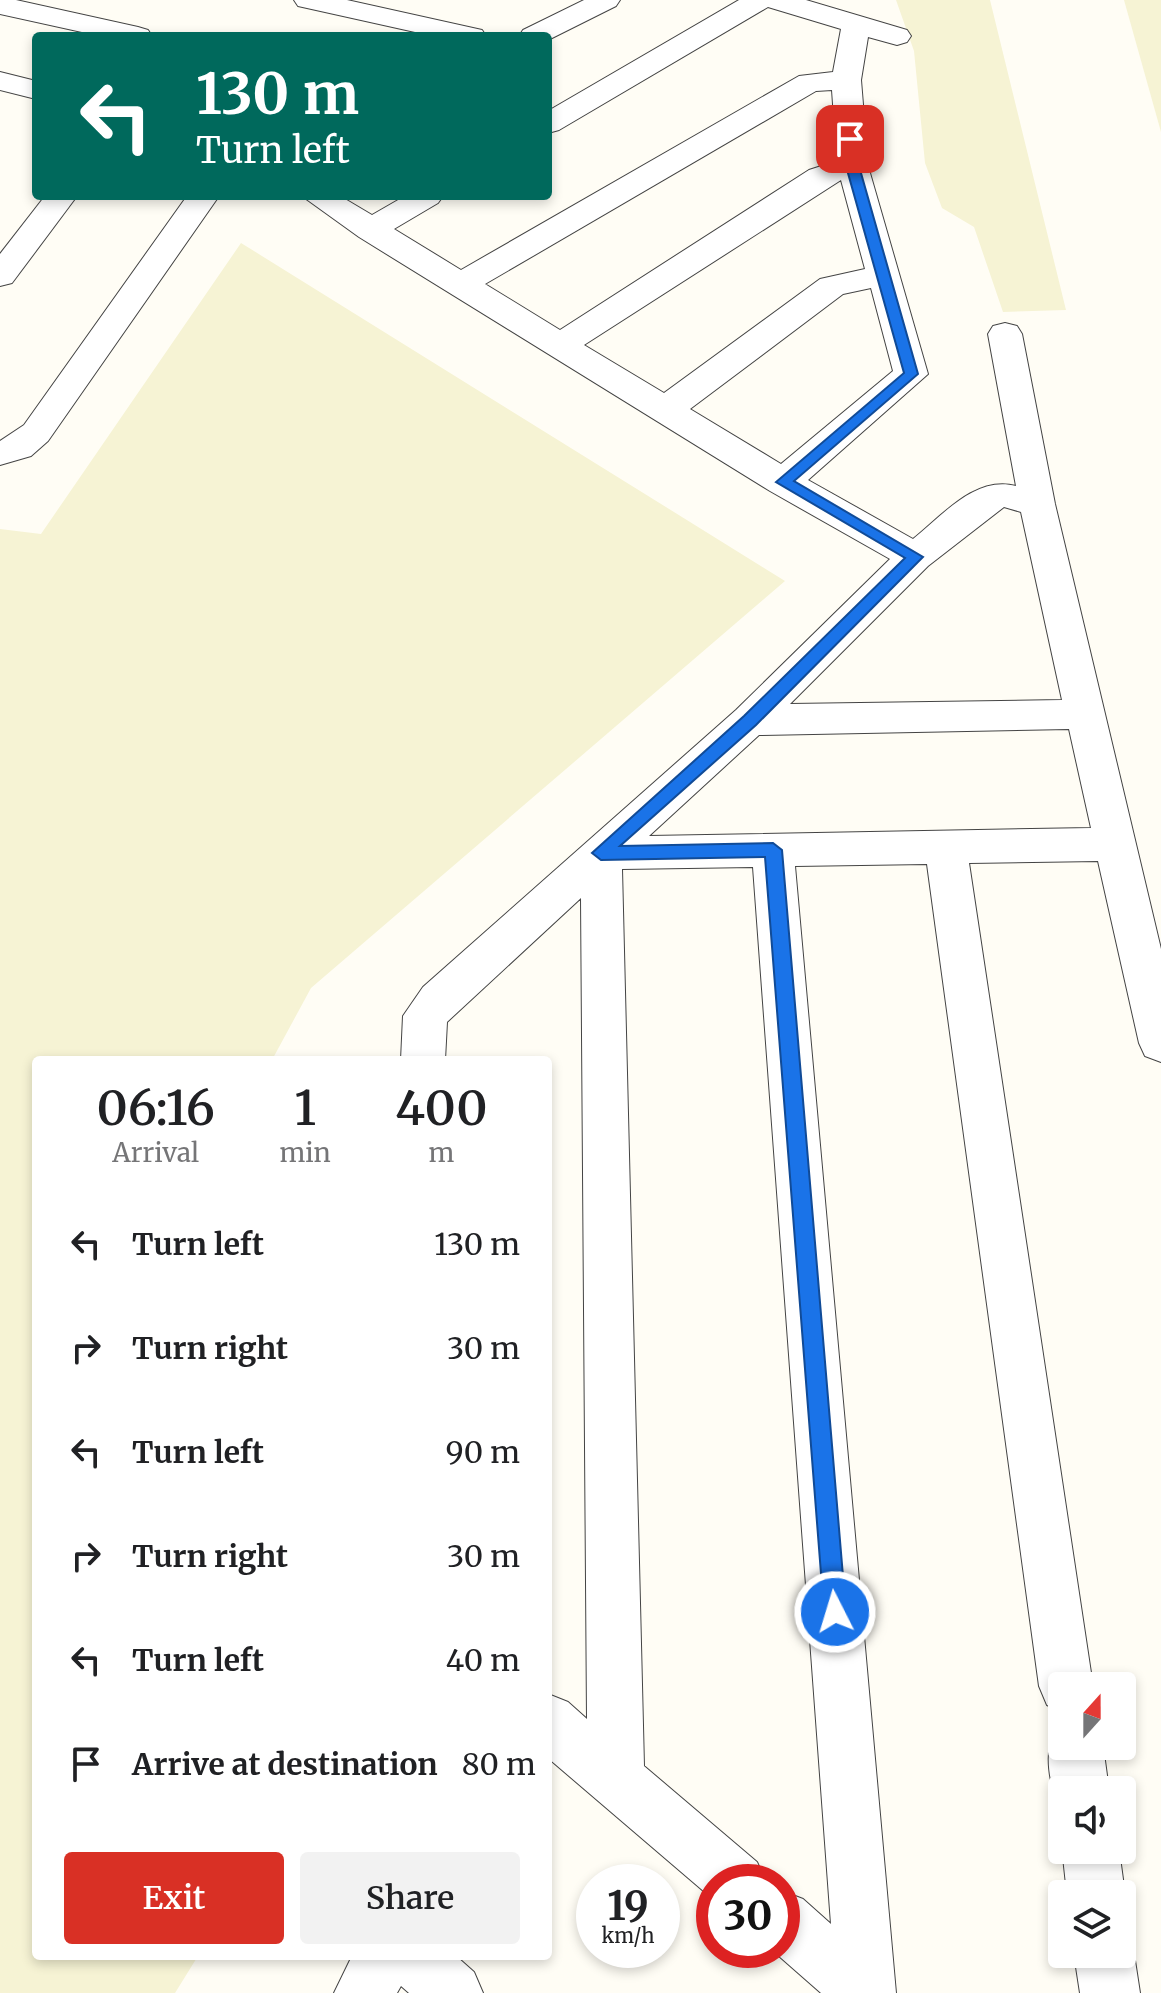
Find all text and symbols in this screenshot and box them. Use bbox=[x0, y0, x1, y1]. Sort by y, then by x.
text: 130 m bbox=[196, 59, 359, 129]
icon: left bbox=[64, 64, 168, 168]
pin bbox=[816, 105, 884, 173]
icon: arrive bbox=[828, 117, 872, 161]
text: Turn left bbox=[196, 128, 350, 173]
text: 06:16 bbox=[96, 1078, 215, 1138]
text: 1 bbox=[294, 1078, 316, 1138]
text: 400 bbox=[395, 1078, 488, 1138]
text: Arrival bbox=[112, 1136, 199, 1169]
text: min bbox=[279, 1136, 331, 1169]
text: m bbox=[428, 1136, 454, 1169]
icon: left bbox=[64, 1222, 108, 1266]
text: Turn left bbox=[132, 1225, 264, 1263]
text: 130 m bbox=[434, 1225, 520, 1263]
icon: right bbox=[64, 1326, 108, 1370]
text: Turn right bbox=[132, 1329, 288, 1367]
text: 30 m bbox=[447, 1329, 520, 1367]
icon: left bbox=[64, 1430, 108, 1474]
text: Turn left bbox=[132, 1433, 264, 1471]
text: 90 m bbox=[446, 1433, 520, 1471]
icon: right bbox=[64, 1534, 108, 1578]
text: Turn right bbox=[132, 1537, 288, 1575]
text: 30 m bbox=[447, 1537, 520, 1575]
position arrow bbox=[793, 1570, 877, 1654]
icon: left bbox=[64, 1638, 108, 1682]
text: Turn left bbox=[132, 1641, 264, 1679]
text: 40 m bbox=[446, 1641, 520, 1679]
north arrow bbox=[1048, 1672, 1136, 1760]
map controls bbox=[1048, 1672, 1136, 1968]
icon: arrive bbox=[64, 1742, 108, 1786]
text: Arrive at destination bbox=[132, 1745, 438, 1783]
text: 80 m bbox=[462, 1745, 536, 1783]
button: sound bbox=[1048, 1776, 1136, 1864]
button: Exit bbox=[64, 1852, 284, 1944]
button: Share bbox=[300, 1852, 520, 1944]
speed limit sign: 30 bbox=[696, 1864, 800, 1968]
button: layers bbox=[1048, 1880, 1136, 1968]
text: 19 bbox=[607, 1881, 649, 1931]
text: km/h bbox=[602, 1923, 654, 1948]

